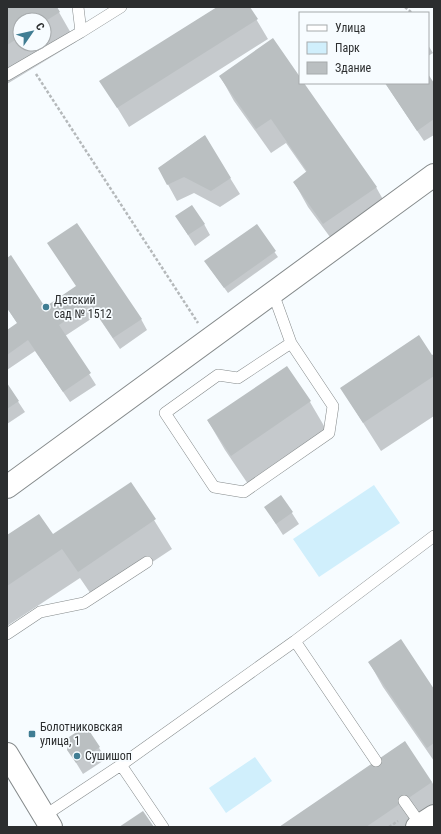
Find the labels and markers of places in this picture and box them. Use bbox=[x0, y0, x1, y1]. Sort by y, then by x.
place label: Детский сад № 1512 bbox=[54, 293, 112, 321]
marker: Детский сад № 1512 bbox=[41, 302, 51, 312]
place label: Болотниковская улица, 1 bbox=[40, 720, 122, 748]
marker: Болотниковская улица, 1 bbox=[27, 729, 37, 739]
place label: Сушишоп bbox=[85, 749, 132, 763]
marker: Сушишоп bbox=[72, 751, 82, 761]

